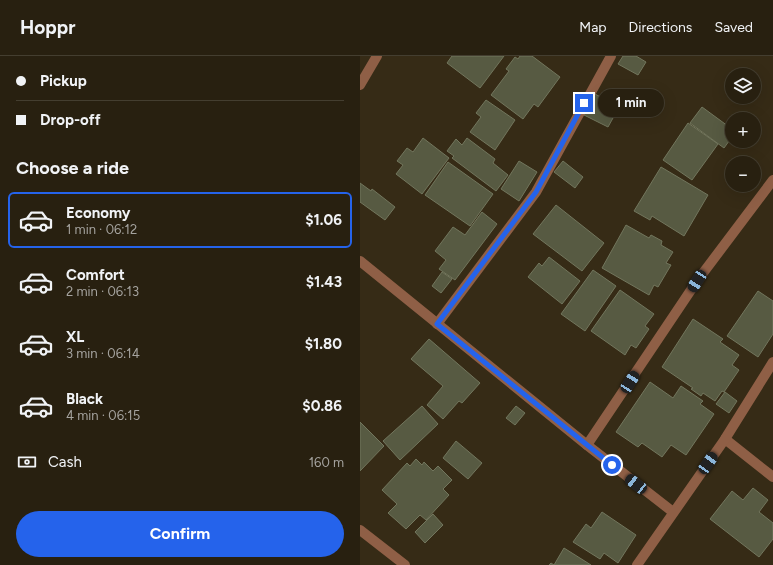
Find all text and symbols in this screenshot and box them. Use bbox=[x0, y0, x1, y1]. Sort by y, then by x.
text: Hoppr bbox=[20, 16, 75, 39]
text: Map bbox=[579, 19, 607, 36]
text: Directions bbox=[629, 19, 692, 36]
text: Saved bbox=[714, 19, 753, 36]
map controls bbox=[725, 68, 761, 192]
button: layers bbox=[725, 68, 761, 104]
text: Pickup bbox=[40, 72, 87, 90]
callout: 1 min bbox=[598, 89, 664, 117]
route end bbox=[575, 94, 593, 112]
text: 1 min bbox=[616, 95, 646, 110]
text: Drop-off bbox=[40, 111, 101, 129]
button: + bbox=[725, 112, 761, 148]
button: − bbox=[725, 156, 761, 192]
text: Choose a ride bbox=[16, 157, 129, 179]
icon: car bbox=[18, 202, 54, 238]
text: Economy bbox=[66, 204, 131, 222]
text: $1.06 bbox=[305, 211, 342, 229]
text: 1 min · 06:12 bbox=[66, 222, 137, 237]
icon: car bbox=[18, 264, 54, 300]
text: Comfort bbox=[66, 266, 125, 284]
car bbox=[685, 268, 709, 294]
text: $1.43 bbox=[306, 273, 342, 291]
text: 2 min · 06:13 bbox=[66, 284, 139, 299]
icon: car bbox=[18, 326, 54, 362]
text: XL bbox=[66, 328, 84, 346]
text: $1.80 bbox=[305, 335, 342, 353]
text: 3 min · 06:14 bbox=[66, 346, 140, 361]
car bbox=[618, 369, 642, 395]
icon: car bbox=[18, 388, 54, 424]
text: Black bbox=[66, 390, 103, 408]
text: $0.86 bbox=[302, 397, 342, 415]
text: 4 min · 06:15 bbox=[66, 408, 140, 423]
car bbox=[696, 450, 720, 476]
icon: cash bbox=[16, 451, 38, 473]
text: Cash bbox=[48, 453, 82, 471]
text: 160 m bbox=[309, 455, 344, 470]
route start bbox=[603, 456, 621, 474]
car bbox=[623, 472, 649, 496]
button: Confirm bbox=[16, 511, 344, 557]

